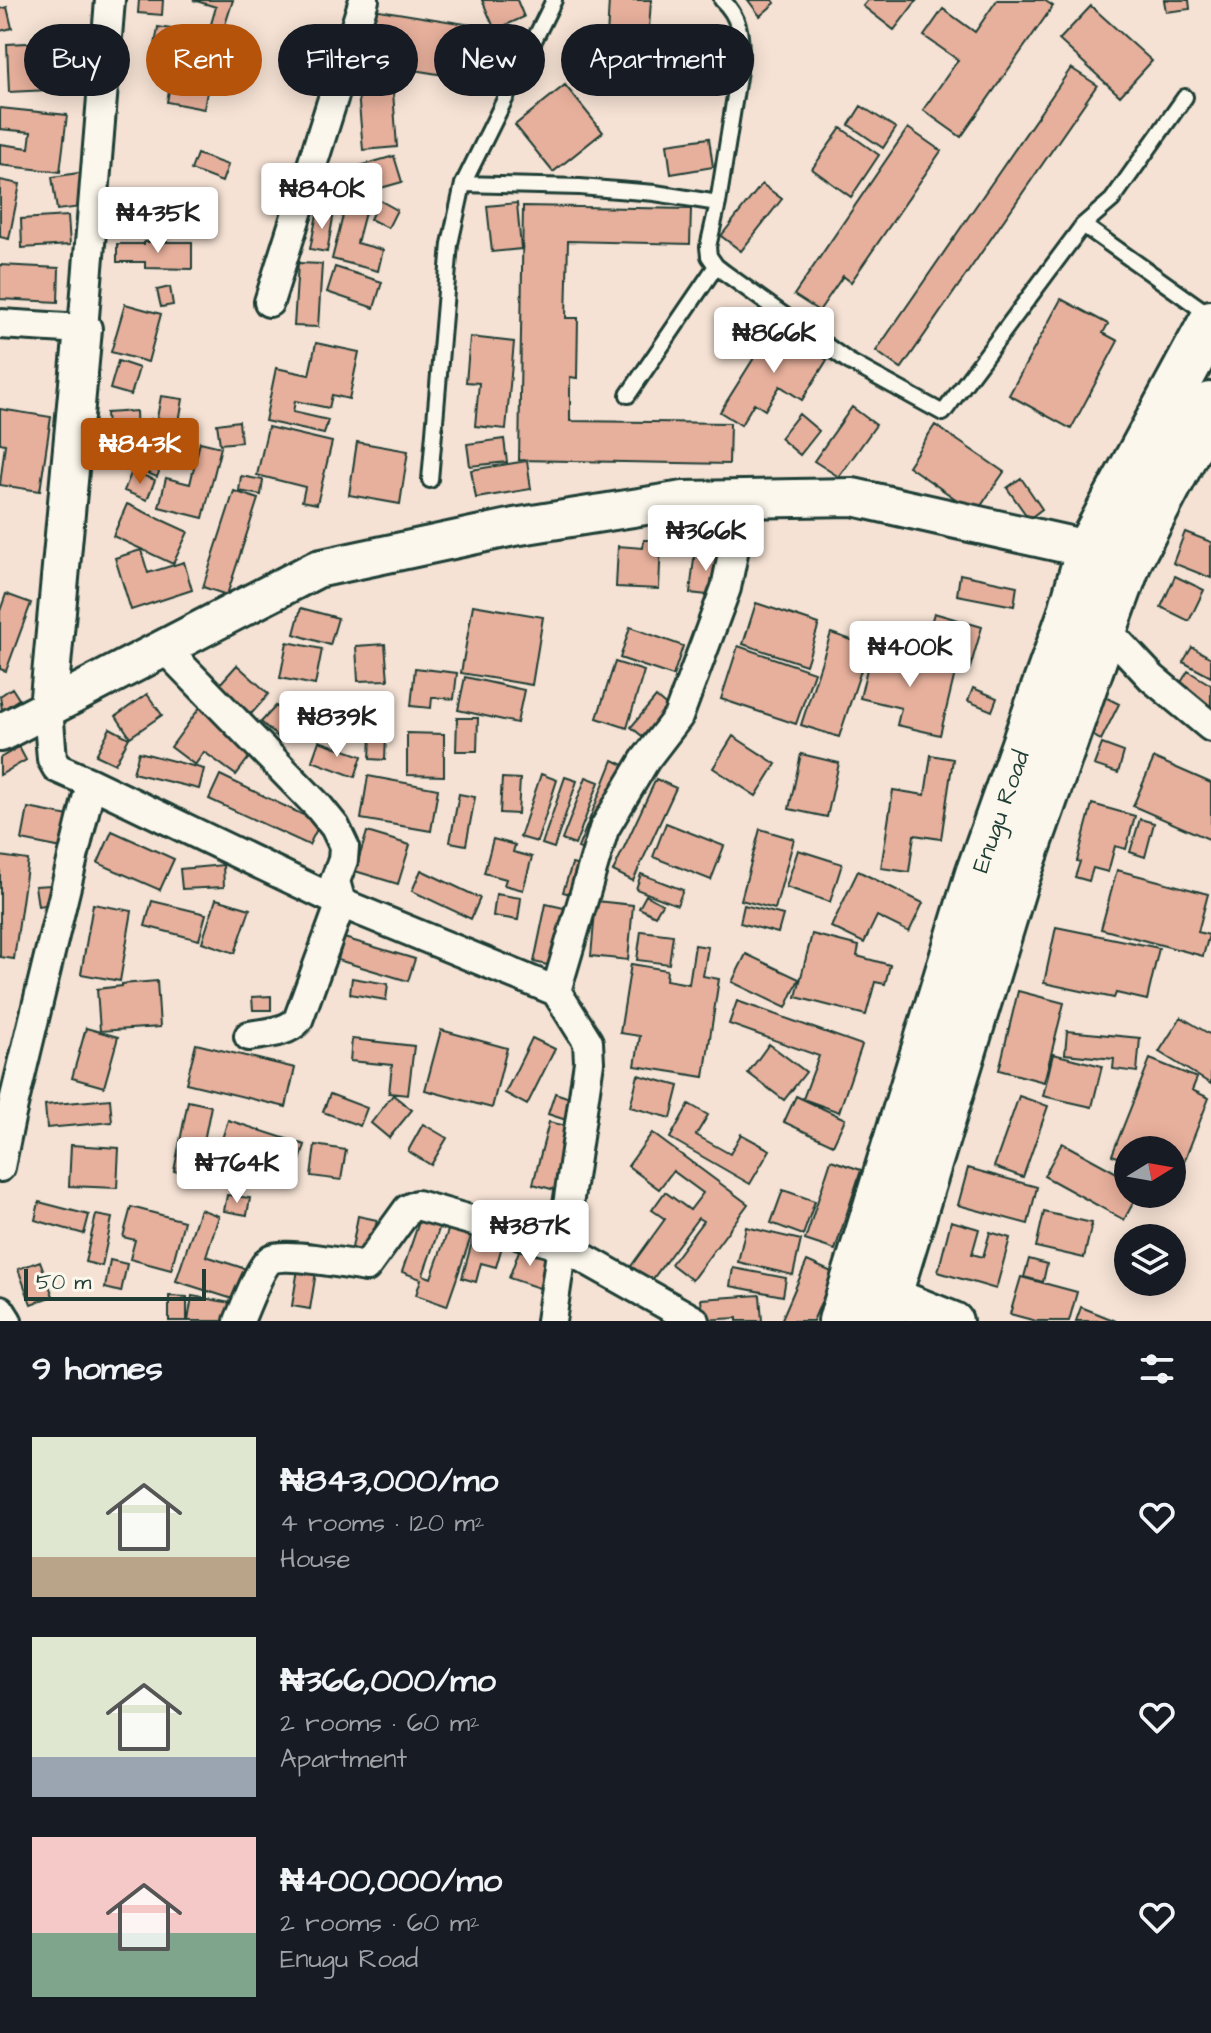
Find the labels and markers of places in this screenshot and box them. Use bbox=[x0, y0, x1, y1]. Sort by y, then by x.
pin: ₦840K bbox=[266, 163, 378, 231]
pin: ₦435K bbox=[102, 187, 214, 255]
pin: ₦866K bbox=[718, 307, 830, 375]
pin: ₦843K bbox=[84, 418, 196, 486]
pin: ₦366K bbox=[650, 505, 762, 573]
pin: ₦400K bbox=[854, 621, 966, 689]
pin: ₦839K bbox=[281, 691, 393, 759]
pin: ₦764K bbox=[181, 1137, 293, 1205]
pin: ₦387K bbox=[474, 1200, 586, 1268]

